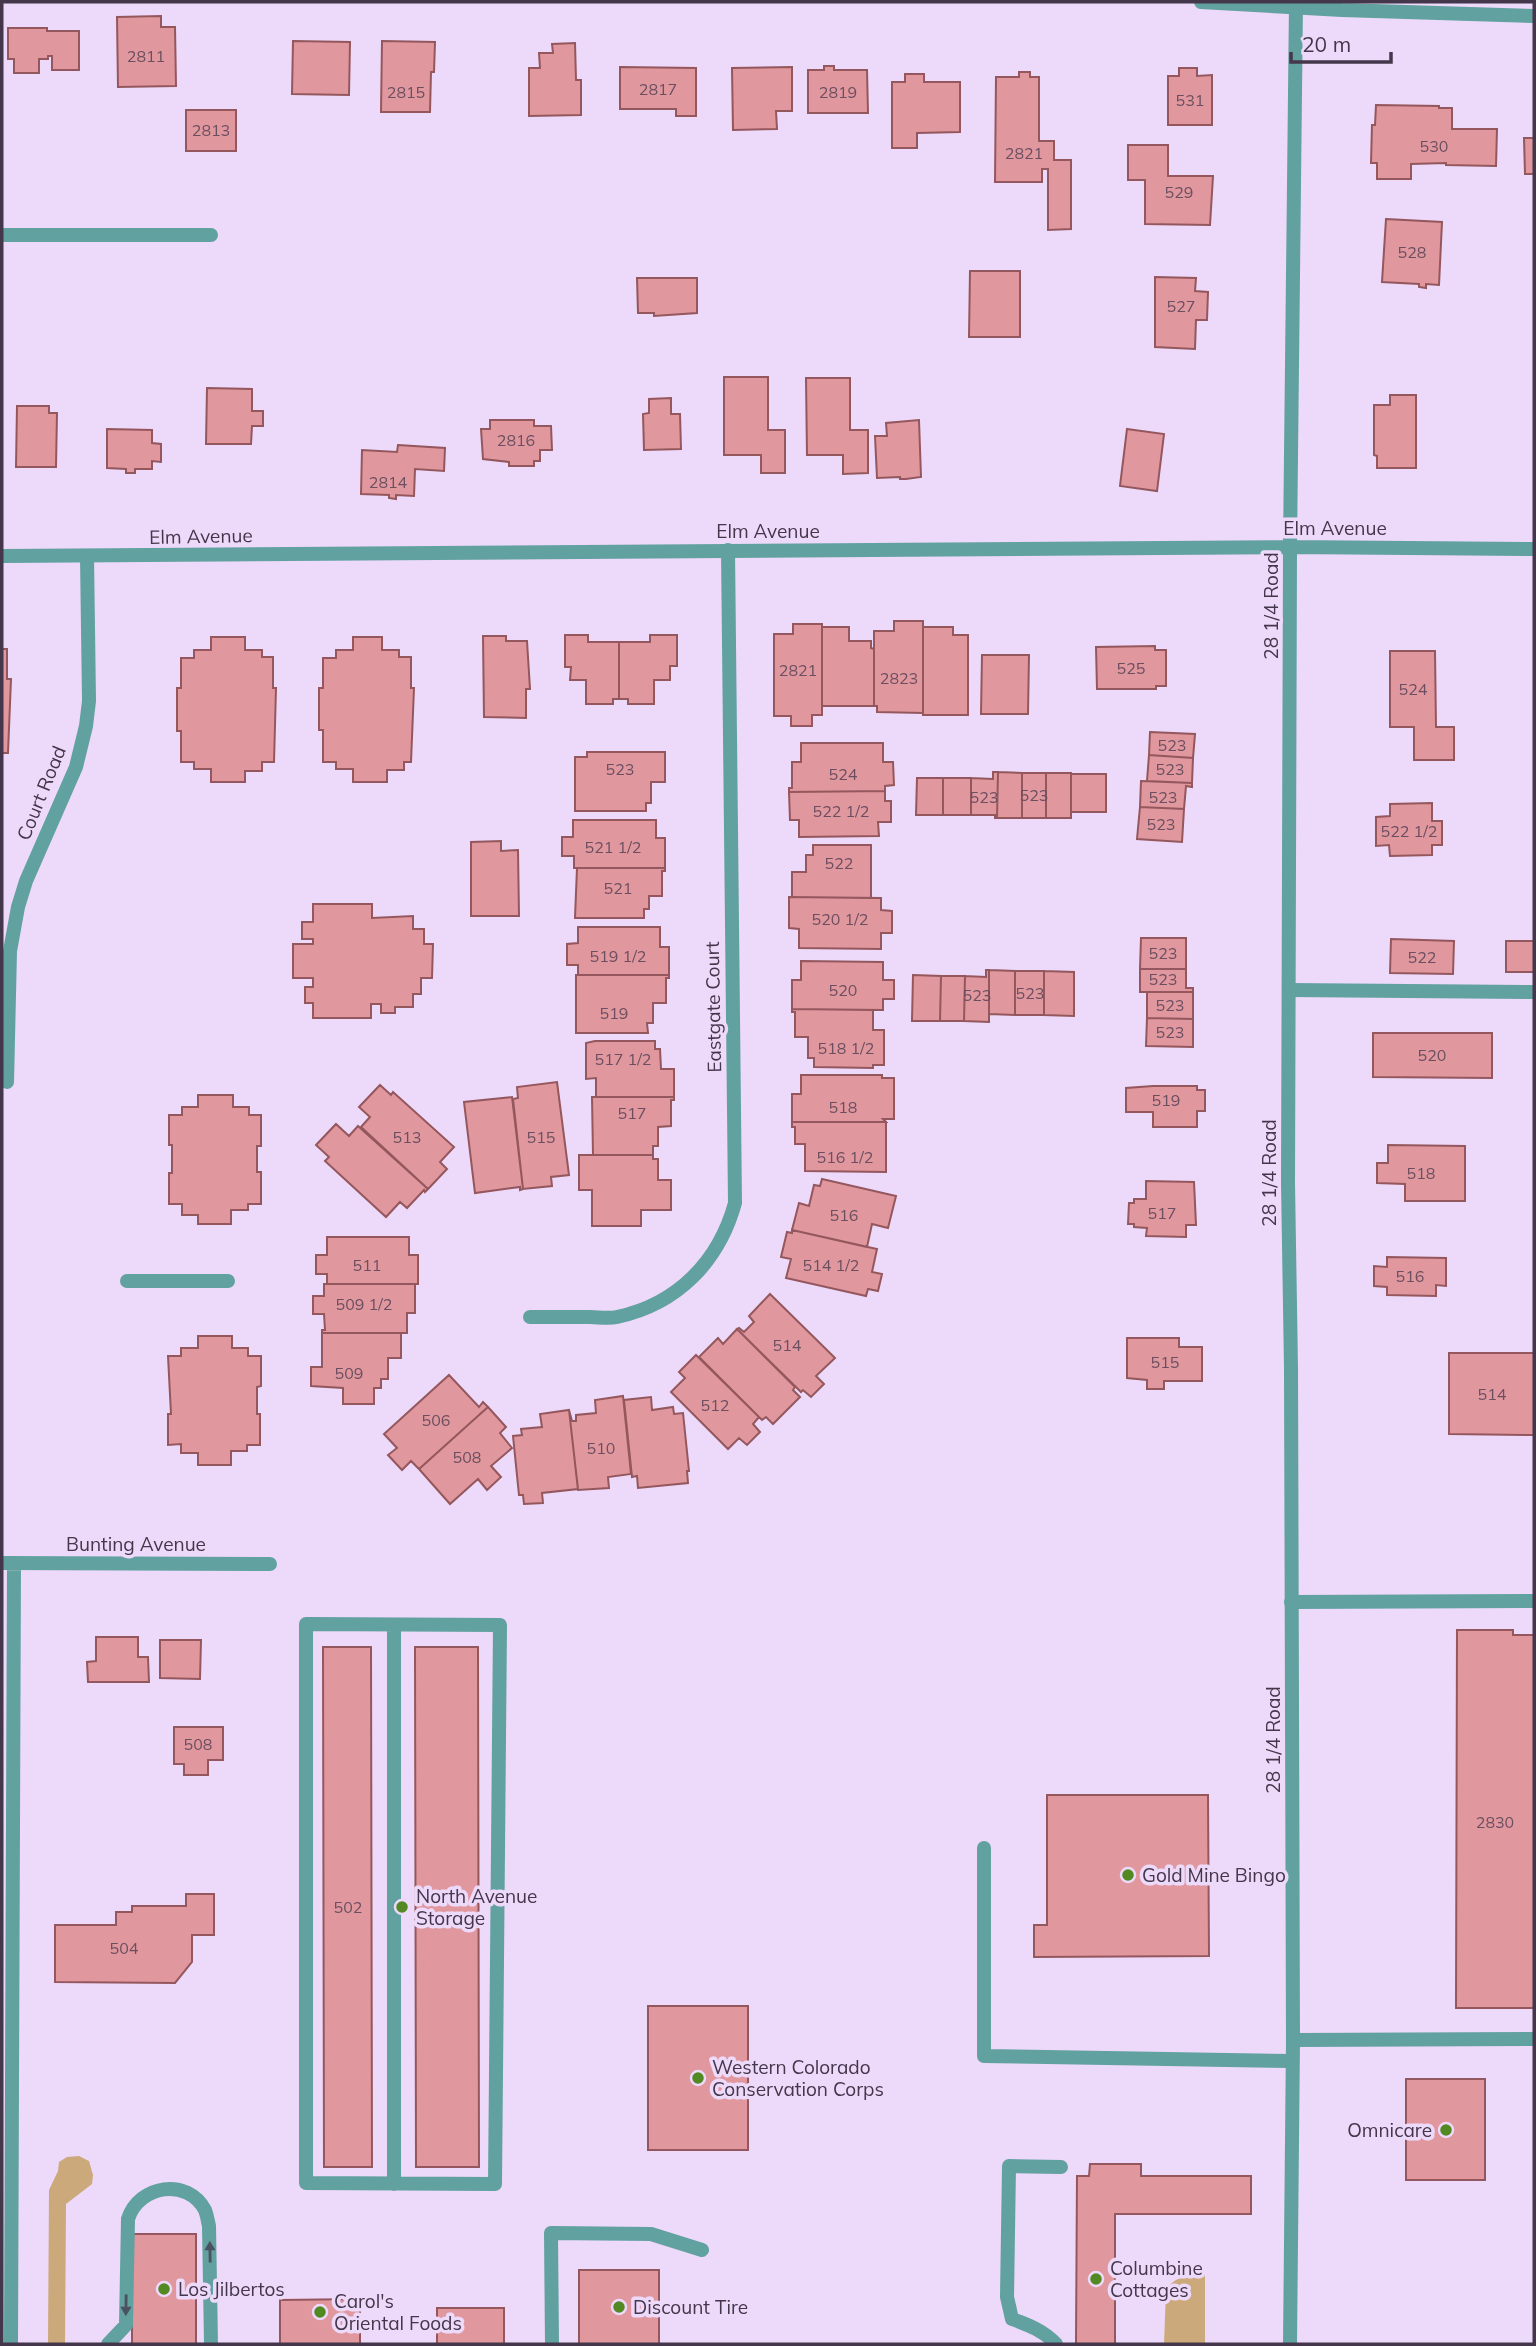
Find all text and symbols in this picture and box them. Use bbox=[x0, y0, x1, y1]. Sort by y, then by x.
scale bar bbox=[1291, 21, 1391, 65]
text: 20 m bbox=[1302, 31, 1351, 57]
house number: 2811 bbox=[127, 46, 165, 66]
house number: 2817 bbox=[639, 79, 677, 99]
house number: 2815 bbox=[387, 82, 425, 102]
house number: 2819 bbox=[819, 82, 857, 102]
house number: 531 bbox=[1176, 90, 1204, 110]
house number: 2813 bbox=[192, 120, 230, 140]
house number: 530 bbox=[1420, 136, 1448, 156]
house number: 2821 bbox=[1005, 143, 1043, 163]
house number: 529 bbox=[1165, 182, 1193, 202]
house number: 528 bbox=[1398, 242, 1426, 262]
house number: 527 bbox=[1167, 296, 1195, 316]
house number: 2816 bbox=[497, 430, 535, 450]
house number: 2814 bbox=[369, 472, 408, 492]
street label: Elm Avenue bbox=[1283, 516, 1387, 540]
street label: Elm Avenue bbox=[716, 519, 820, 543]
street label: Elm Avenue bbox=[149, 523, 253, 549]
street label: 28 1/4 Road bbox=[1259, 552, 1283, 660]
house number: 525 bbox=[1117, 658, 1145, 678]
house number: 2821 bbox=[779, 660, 817, 680]
house number: 2823 bbox=[880, 668, 918, 688]
house number: 524 bbox=[1399, 679, 1428, 699]
house number: 523 bbox=[1158, 735, 1186, 755]
street label: Court Road bbox=[11, 742, 71, 844]
house number: 523 bbox=[606, 759, 634, 779]
house number: 523 bbox=[1156, 759, 1184, 779]
house number: 524 bbox=[829, 764, 858, 784]
house number: 523 bbox=[1020, 785, 1048, 805]
house number: 523 bbox=[970, 787, 998, 807]
house number: 523 bbox=[1149, 787, 1177, 807]
house number: 522 1/2 bbox=[813, 801, 869, 821]
house number: 523 bbox=[1147, 814, 1175, 834]
house number: 522 1/2 bbox=[1381, 821, 1437, 841]
house number: 521 1/2 bbox=[585, 837, 641, 857]
house number: 522 bbox=[825, 853, 853, 873]
house number: 521 bbox=[604, 878, 632, 898]
house number: 520 1/2 bbox=[812, 909, 868, 929]
street label: Eastgate Court bbox=[700, 941, 726, 1073]
house number: 523 bbox=[1149, 943, 1177, 963]
house number: 519 1/2 bbox=[590, 946, 646, 966]
house number: 522 bbox=[1408, 947, 1436, 967]
house number: 523 bbox=[1149, 969, 1177, 989]
house number: 520 bbox=[829, 980, 857, 1000]
house number: 523 bbox=[1016, 983, 1044, 1003]
house number: 523 bbox=[963, 985, 991, 1005]
house number: 523 bbox=[1156, 995, 1184, 1015]
house number: 519 bbox=[600, 1003, 628, 1023]
house number: 523 bbox=[1156, 1022, 1184, 1042]
house number: 518 1/2 bbox=[818, 1038, 874, 1058]
house number: 520 bbox=[1418, 1045, 1446, 1065]
house number: 517 1/2 bbox=[595, 1049, 651, 1069]
house number: 519 bbox=[1152, 1090, 1180, 1110]
house number: 518 bbox=[829, 1097, 857, 1117]
house number: 517 bbox=[618, 1103, 646, 1123]
street label: 28 1/4 Road bbox=[1257, 1119, 1281, 1227]
house number: 513 bbox=[393, 1127, 421, 1147]
house number: 515 bbox=[527, 1127, 555, 1147]
house number: 516 1/2 bbox=[817, 1147, 873, 1167]
house number: 518 bbox=[1407, 1163, 1435, 1183]
house number: 517 bbox=[1148, 1203, 1176, 1223]
house number: 516 bbox=[830, 1205, 858, 1225]
house number: 511 bbox=[353, 1255, 381, 1275]
house number: 514 1/2 bbox=[803, 1255, 859, 1275]
house number: 516 bbox=[1396, 1266, 1424, 1286]
house number: 509 1/2 bbox=[336, 1294, 392, 1314]
house number: 514 bbox=[773, 1335, 802, 1355]
house number: 515 bbox=[1151, 1352, 1179, 1372]
house number: 509 bbox=[335, 1363, 363, 1383]
house number: 514 bbox=[1478, 1384, 1507, 1404]
house number: 512 bbox=[701, 1395, 729, 1415]
house number: 506 bbox=[422, 1410, 450, 1430]
house number: 510 bbox=[587, 1438, 615, 1458]
house number: 508 bbox=[453, 1447, 481, 1467]
street label: Bunting Avenue bbox=[66, 1532, 206, 1556]
street label: 28 1/4 Road bbox=[1261, 1686, 1285, 1794]
house number: 508 bbox=[184, 1734, 212, 1754]
house number: 2830 bbox=[1476, 1812, 1514, 1832]
place label: Gold Mine Bingo bbox=[1142, 1863, 1286, 1887]
marker: Gold Mine Bingo bbox=[1120, 1867, 1136, 1883]
place label: North Avenue Storage bbox=[416, 1884, 537, 1930]
house number: 502 bbox=[334, 1897, 362, 1917]
marker: North Avenue Storage bbox=[394, 1899, 410, 1915]
house number: 504 bbox=[110, 1938, 139, 1958]
place label: Western Colorado Conservation Corps bbox=[712, 2055, 884, 2101]
marker: Western Colorado Conservation Corps bbox=[690, 2070, 706, 2086]
place label: Omnicare bbox=[1347, 2118, 1432, 2142]
marker: Omnicare bbox=[1438, 2122, 1454, 2138]
one-way arrow bbox=[204, 2240, 215, 2262]
place label: Columbine Cottages bbox=[1110, 2256, 1203, 2302]
marker: Columbine Cottages bbox=[1088, 2271, 1104, 2287]
place label: Los Jilbertos bbox=[178, 2277, 285, 2301]
marker: Los Jilbertos bbox=[156, 2281, 172, 2297]
place label: Carol's Oriental Foods bbox=[334, 2289, 462, 2335]
one-way arrow bbox=[120, 2295, 132, 2317]
place label: Discount Tire bbox=[633, 2295, 748, 2319]
marker: Discount Tire bbox=[611, 2299, 627, 2315]
marker: Carol's Oriental Foods bbox=[312, 2304, 328, 2320]

